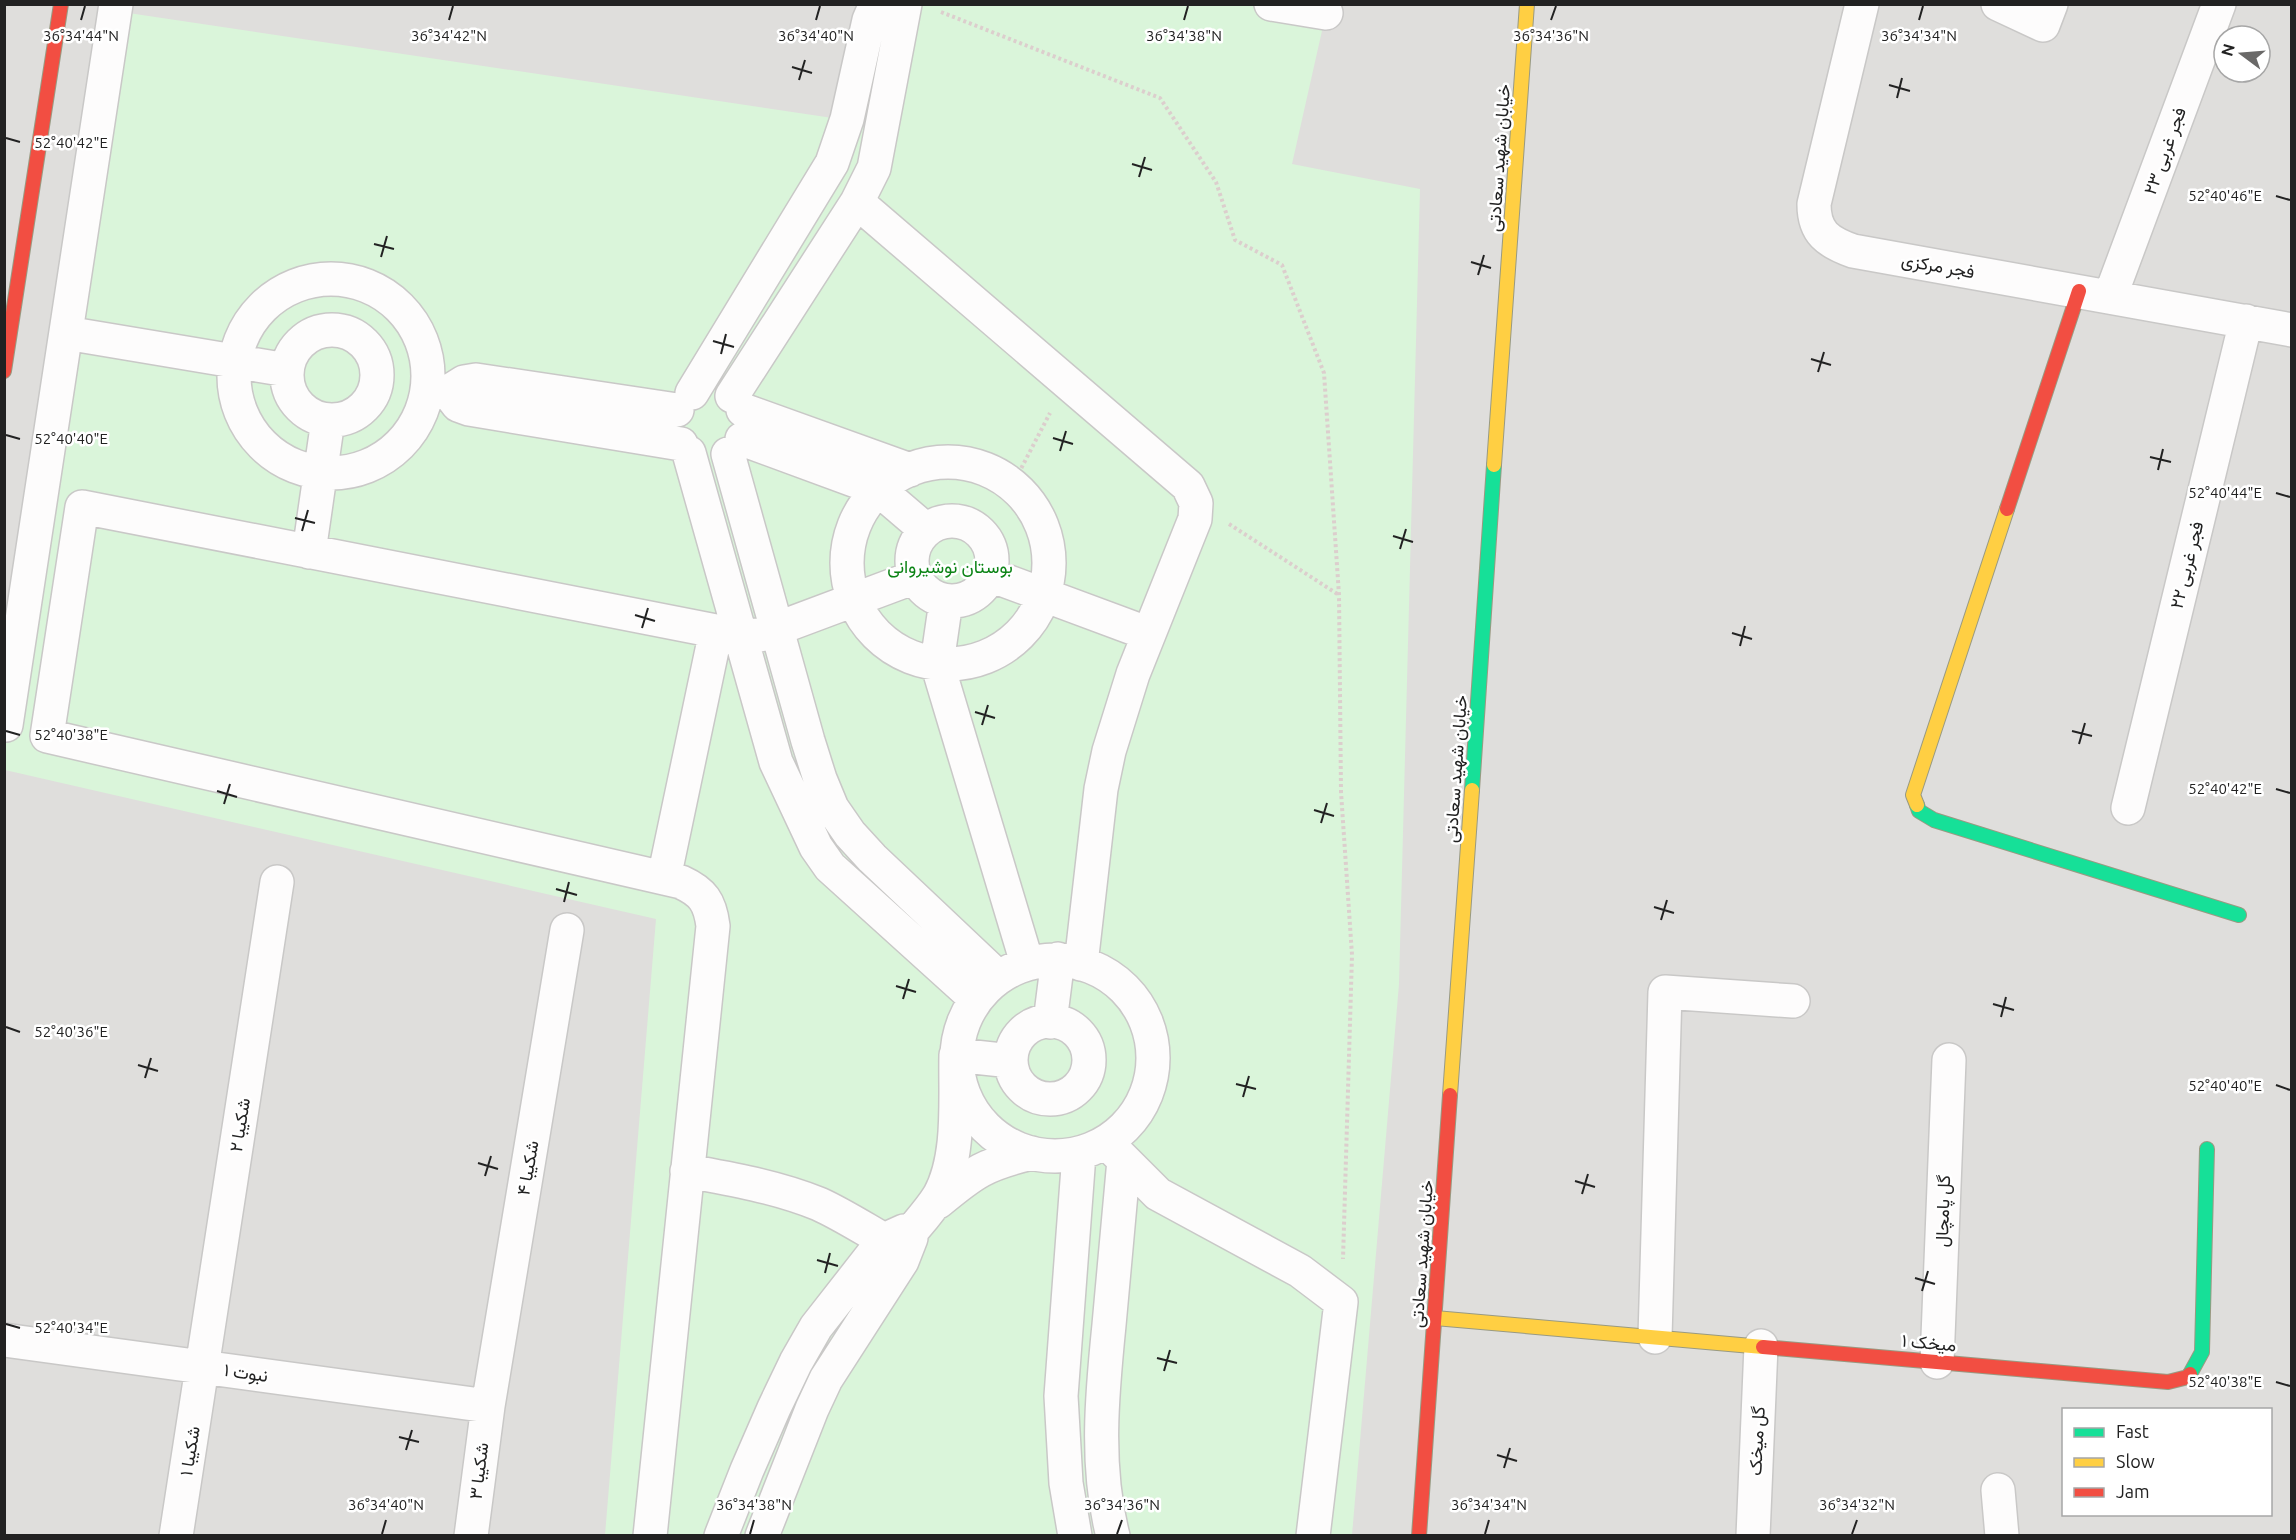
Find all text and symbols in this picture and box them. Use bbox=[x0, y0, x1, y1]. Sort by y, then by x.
north arrow bbox=[2212, 24, 2272, 84]
text: 36°34'44"N bbox=[43, 27, 119, 44]
text: 36°34'42"N bbox=[411, 27, 487, 44]
text: 36°34'40"N bbox=[778, 27, 854, 44]
text: 36°34'38"N bbox=[1146, 27, 1222, 44]
text: 36°34'36"N bbox=[1513, 27, 1589, 44]
text: 36°34'34"N bbox=[1881, 27, 1957, 44]
text: N bbox=[2217, 42, 2238, 58]
street label: خیابان شهید سعادتی bbox=[1483, 83, 1515, 233]
street label: فجر غربی ۲۳ bbox=[2139, 104, 2191, 198]
text: 52°40'42"E bbox=[34, 134, 108, 151]
text: 52°40'46"E bbox=[2188, 187, 2262, 204]
street label: فجر مرکزی bbox=[1900, 249, 1976, 283]
text: 52°40'40"E bbox=[34, 430, 108, 447]
text: 52°40'44"E bbox=[2188, 484, 2262, 501]
street label: فجر غربی ۲۲ bbox=[2166, 519, 2208, 611]
park label: بوستان نوشیروانی bbox=[887, 556, 1013, 578]
street label: خیابان شهید سعادتی bbox=[1440, 694, 1472, 844]
text: 52°40'38"E bbox=[34, 726, 108, 743]
text: 52°40'42"E bbox=[2188, 780, 2262, 797]
text: 52°40'36"E bbox=[34, 1023, 108, 1040]
text: 52°40'40"E bbox=[2188, 1077, 2262, 1094]
street label: شکیبا ۲ bbox=[225, 1096, 254, 1153]
street label: شکیبا ۴ bbox=[512, 1139, 543, 1197]
street label: گل پامچال bbox=[1931, 1174, 1956, 1248]
street label: خیابان شهید سعادتی bbox=[1406, 1179, 1438, 1329]
text: 52°40'34"E bbox=[34, 1319, 108, 1336]
street label: میخک ۱ bbox=[1901, 1330, 1957, 1355]
street label: نبوت ۱ bbox=[222, 1359, 270, 1387]
text: 52°40'38"E bbox=[2188, 1373, 2262, 1390]
street label: گل میخک bbox=[1744, 1406, 1770, 1476]
legend bbox=[2062, 1408, 2272, 1516]
text: Fast bbox=[2116, 1421, 2149, 1441]
street label: شکیبا ۱ bbox=[175, 1424, 204, 1477]
street label: شکیبا ۳ bbox=[465, 1441, 492, 1500]
text: Slow bbox=[2116, 1451, 2155, 1471]
text: Jam bbox=[2116, 1481, 2150, 1501]
text: 36°34'40"N bbox=[348, 1496, 424, 1513]
text: 36°34'38"N bbox=[716, 1496, 792, 1513]
text: 36°34'36"N bbox=[1084, 1496, 1160, 1513]
text: 36°34'34"N bbox=[1451, 1496, 1527, 1513]
text: 36°34'32"N bbox=[1819, 1496, 1895, 1513]

